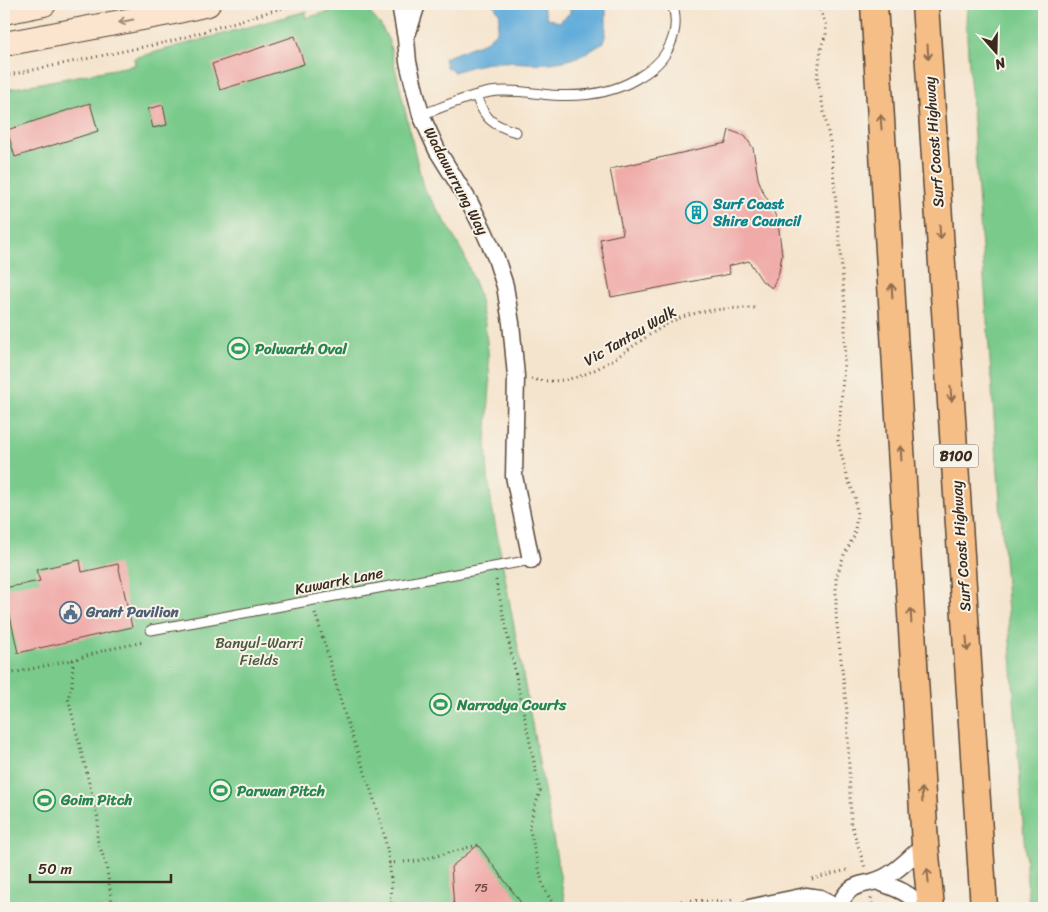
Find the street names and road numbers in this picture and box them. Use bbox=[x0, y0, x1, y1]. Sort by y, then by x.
street label: Surf Coast Highway bbox=[916, 76, 952, 208]
street label: Wadawurrung Way bbox=[416, 122, 496, 240]
street label: Vic Tantau Walk bbox=[579, 299, 681, 373]
road number: B100 bbox=[934, 444, 978, 468]
street label: Surf Coast Highway bbox=[943, 480, 979, 612]
street label: Kuwarrk Lane bbox=[293, 560, 386, 602]

